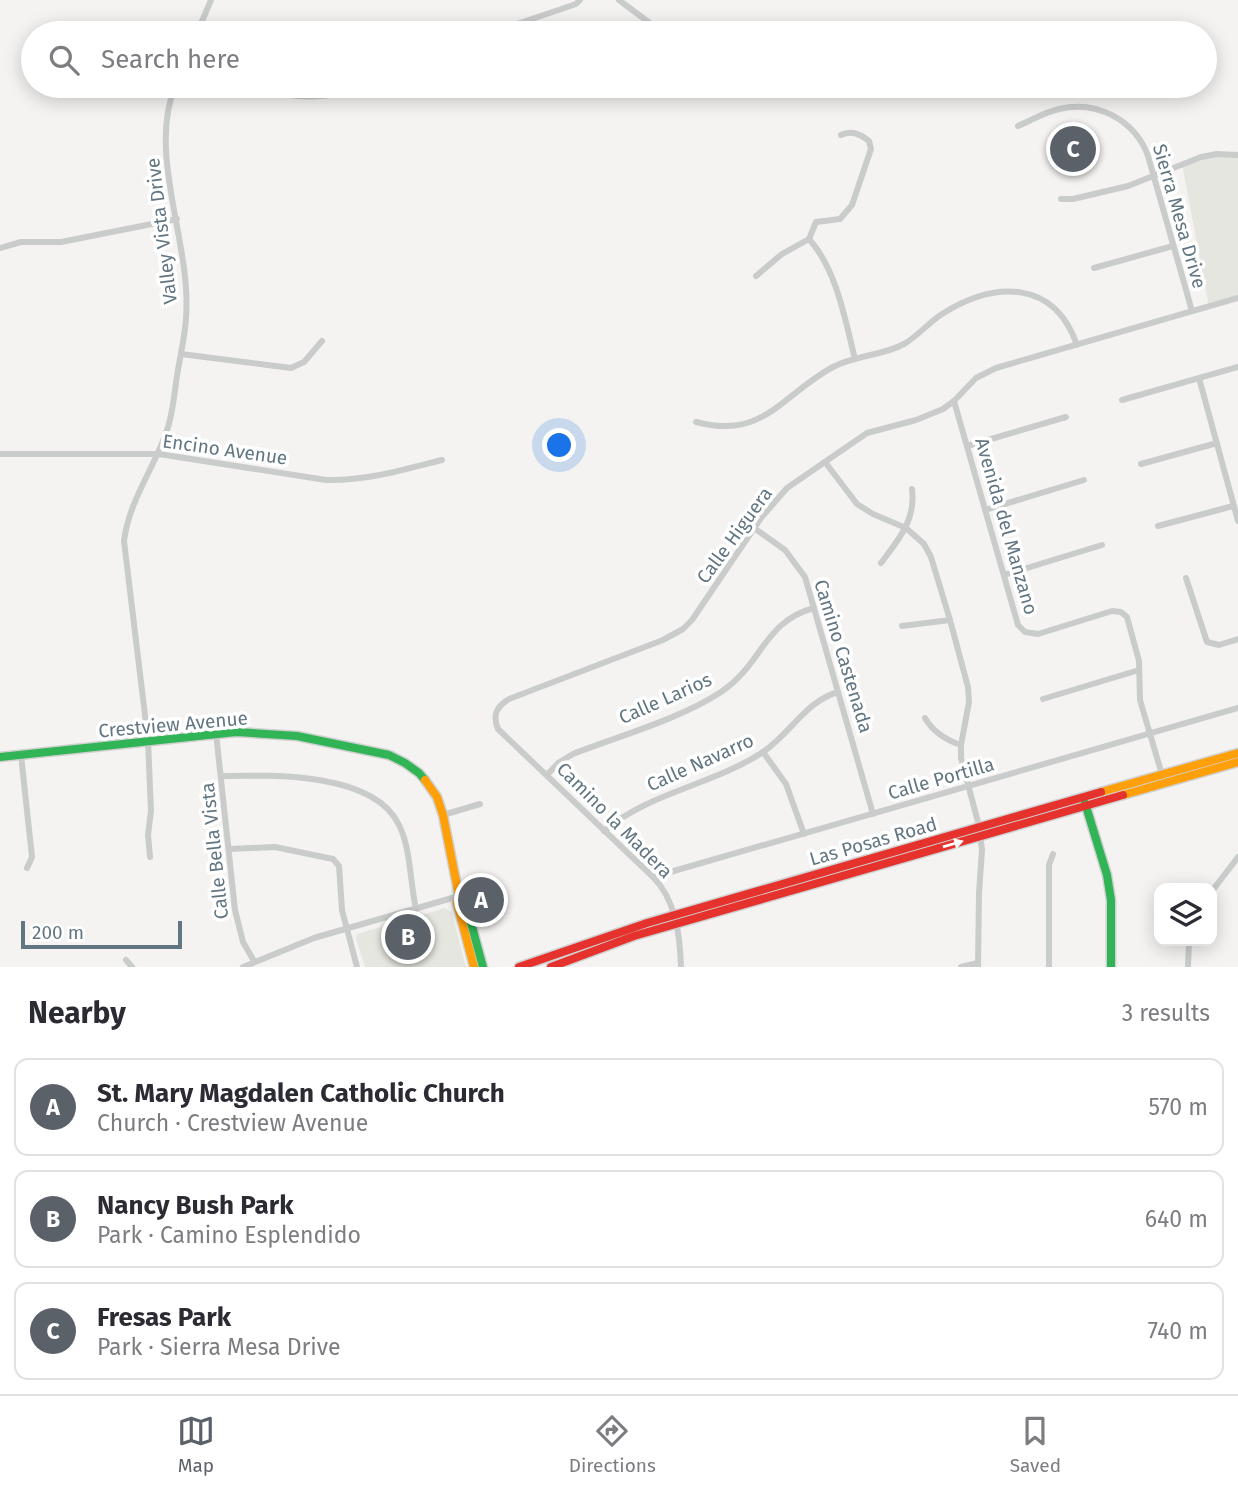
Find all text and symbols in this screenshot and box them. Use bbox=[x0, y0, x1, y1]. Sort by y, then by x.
search box bbox=[21, 21, 1217, 98]
icon: search bbox=[45, 41, 83, 79]
text: Search here bbox=[101, 44, 240, 75]
pin: C bbox=[1050, 123, 1096, 175]
street label: Sierra Mesa Drive bbox=[1148, 141, 1211, 291]
street label: Valley Vista Drive bbox=[141, 157, 182, 305]
your location bbox=[542, 428, 576, 462]
street label: Encino Avenue bbox=[161, 429, 289, 470]
street label: Avenida del Manzano bbox=[970, 435, 1043, 617]
street label: Calle Higuera bbox=[692, 483, 777, 588]
street label: Camino Castenada bbox=[809, 577, 878, 736]
street label: Calle Larios bbox=[615, 668, 715, 729]
street label: Crestview Avenue bbox=[97, 707, 249, 742]
street label: Calle Navarro bbox=[643, 729, 757, 796]
street label: Calle Portilla bbox=[885, 752, 997, 805]
street label: Camino la Madera bbox=[552, 758, 677, 883]
street label: Calle Bella Vista bbox=[196, 782, 233, 920]
street label: Las Posas Road bbox=[807, 812, 939, 871]
one-way arrow bbox=[942, 838, 963, 848]
pin: A bbox=[458, 874, 504, 926]
map controls bbox=[1154, 883, 1217, 946]
button: layers bbox=[1154, 883, 1217, 946]
pin: B bbox=[385, 911, 431, 963]
scale bar bbox=[21, 918, 182, 950]
text: 200 m bbox=[32, 921, 84, 944]
text: Nearby bbox=[28, 995, 126, 1031]
text: 3 results bbox=[1122, 999, 1210, 1027]
text: St. Mary Magdalen Catholic Church bbox=[97, 1078, 505, 1109]
text: A bbox=[46, 1093, 60, 1121]
text: 570 m bbox=[1148, 1093, 1208, 1121]
text: Church · Crestview Avenue bbox=[97, 1109, 368, 1137]
text: Nancy Bush Park bbox=[97, 1190, 293, 1221]
text: B bbox=[46, 1205, 60, 1233]
text: 640 m bbox=[1145, 1205, 1208, 1233]
text: Park · Camino Esplendido bbox=[97, 1221, 361, 1249]
text: Fresas Park bbox=[97, 1302, 231, 1333]
text: C bbox=[46, 1317, 60, 1345]
text: 740 m bbox=[1148, 1317, 1208, 1345]
text: Park · Sierra Mesa Drive bbox=[97, 1333, 341, 1361]
tab: Map bbox=[177, 1412, 215, 1477]
tab: Directions bbox=[569, 1412, 656, 1477]
tab: Saved bbox=[1010, 1412, 1061, 1477]

